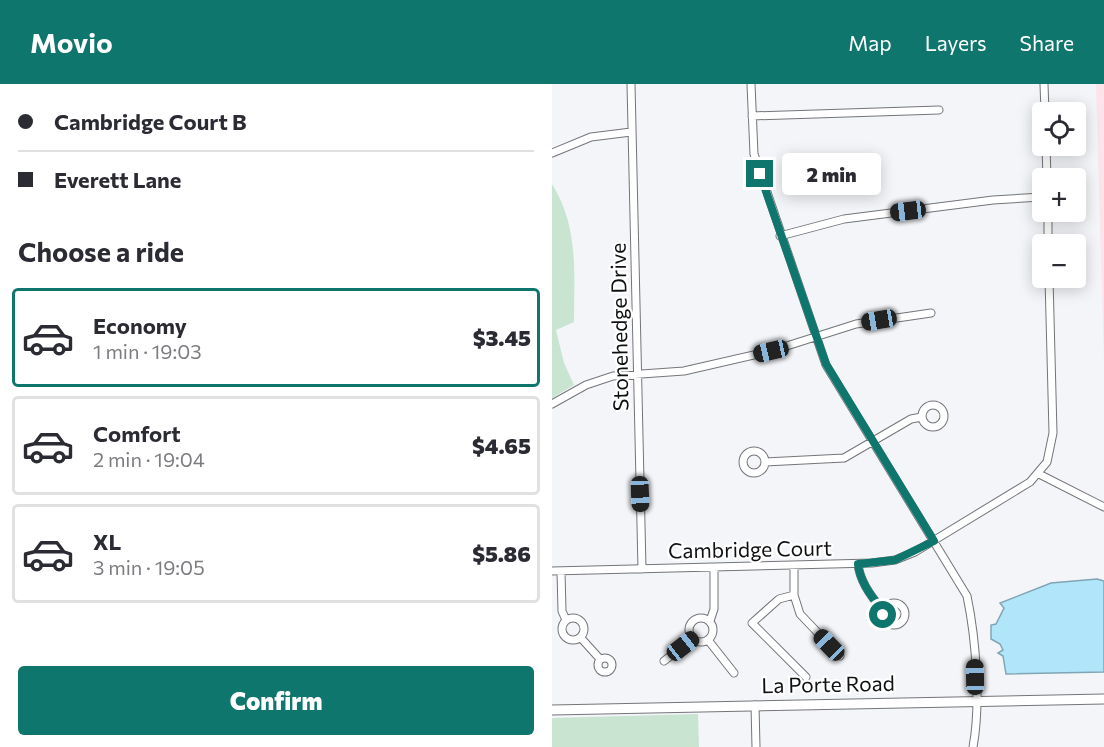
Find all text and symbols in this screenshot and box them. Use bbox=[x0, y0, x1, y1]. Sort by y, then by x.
text: Movio bbox=[30, 25, 113, 59]
text: Map bbox=[848, 30, 892, 55]
text: Layers bbox=[925, 30, 987, 55]
text: Share bbox=[1020, 30, 1074, 55]
map controls bbox=[1032, 102, 1086, 288]
button: locate bbox=[1032, 102, 1086, 156]
text: Cambridge Court B bbox=[54, 108, 246, 135]
callout: 2 min bbox=[781, 153, 880, 195]
route end bbox=[746, 160, 773, 187]
text: 2 min bbox=[806, 162, 857, 186]
text: Everett Lane bbox=[54, 166, 181, 193]
button: + bbox=[1032, 168, 1086, 222]
car bbox=[889, 200, 927, 222]
button: − bbox=[1032, 234, 1086, 288]
text: Choose a ride bbox=[18, 235, 184, 268]
street label: Stonehedge Drive bbox=[605, 243, 632, 411]
car bbox=[860, 308, 898, 332]
icon: car bbox=[21, 311, 75, 365]
text: Economy bbox=[93, 312, 187, 339]
text: $3.45 bbox=[473, 324, 531, 351]
car bbox=[751, 338, 791, 364]
text: 1 min · 19:03 bbox=[93, 339, 202, 363]
icon: car bbox=[21, 419, 75, 473]
text: Comfort bbox=[93, 420, 181, 447]
text: $4.65 bbox=[472, 432, 531, 459]
text: 2 min · 19:04 bbox=[93, 447, 205, 471]
car bbox=[630, 476, 650, 512]
icon: car bbox=[21, 527, 75, 581]
text: XL bbox=[93, 528, 121, 555]
street label: Cambridge Court bbox=[668, 535, 832, 562]
text: $5.86 bbox=[472, 540, 531, 567]
text: 3 min · 19:05 bbox=[93, 555, 205, 579]
route start bbox=[869, 601, 896, 628]
car bbox=[810, 626, 848, 664]
car bbox=[663, 628, 703, 664]
car bbox=[966, 659, 984, 695]
button: Confirm bbox=[18, 666, 534, 735]
street label: La Porte Road bbox=[761, 670, 895, 697]

